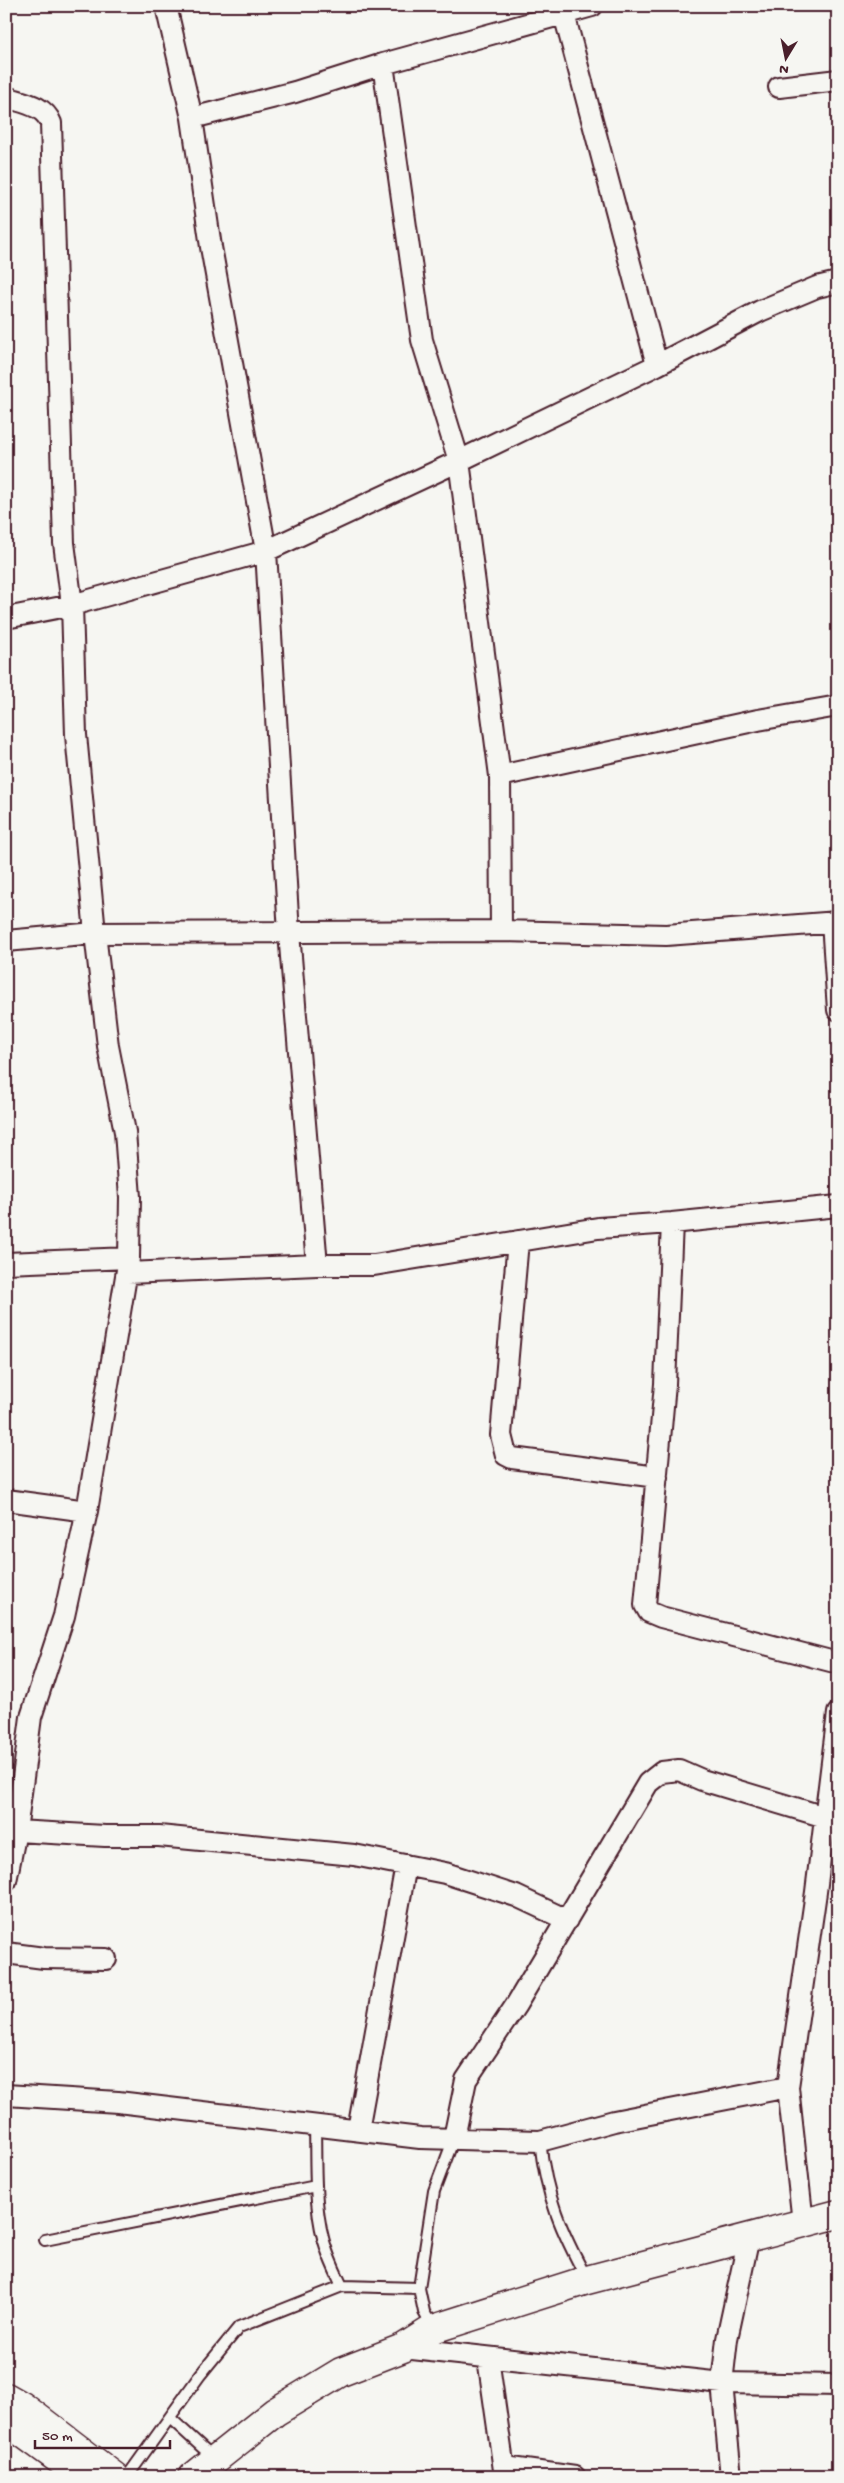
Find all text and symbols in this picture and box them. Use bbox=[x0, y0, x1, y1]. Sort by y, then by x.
north arrow bbox=[762, 32, 812, 82]
text: N bbox=[778, 59, 790, 78]
scale bar bbox=[35, 2418, 170, 2450]
text: 50 m bbox=[42, 2428, 73, 2446]

